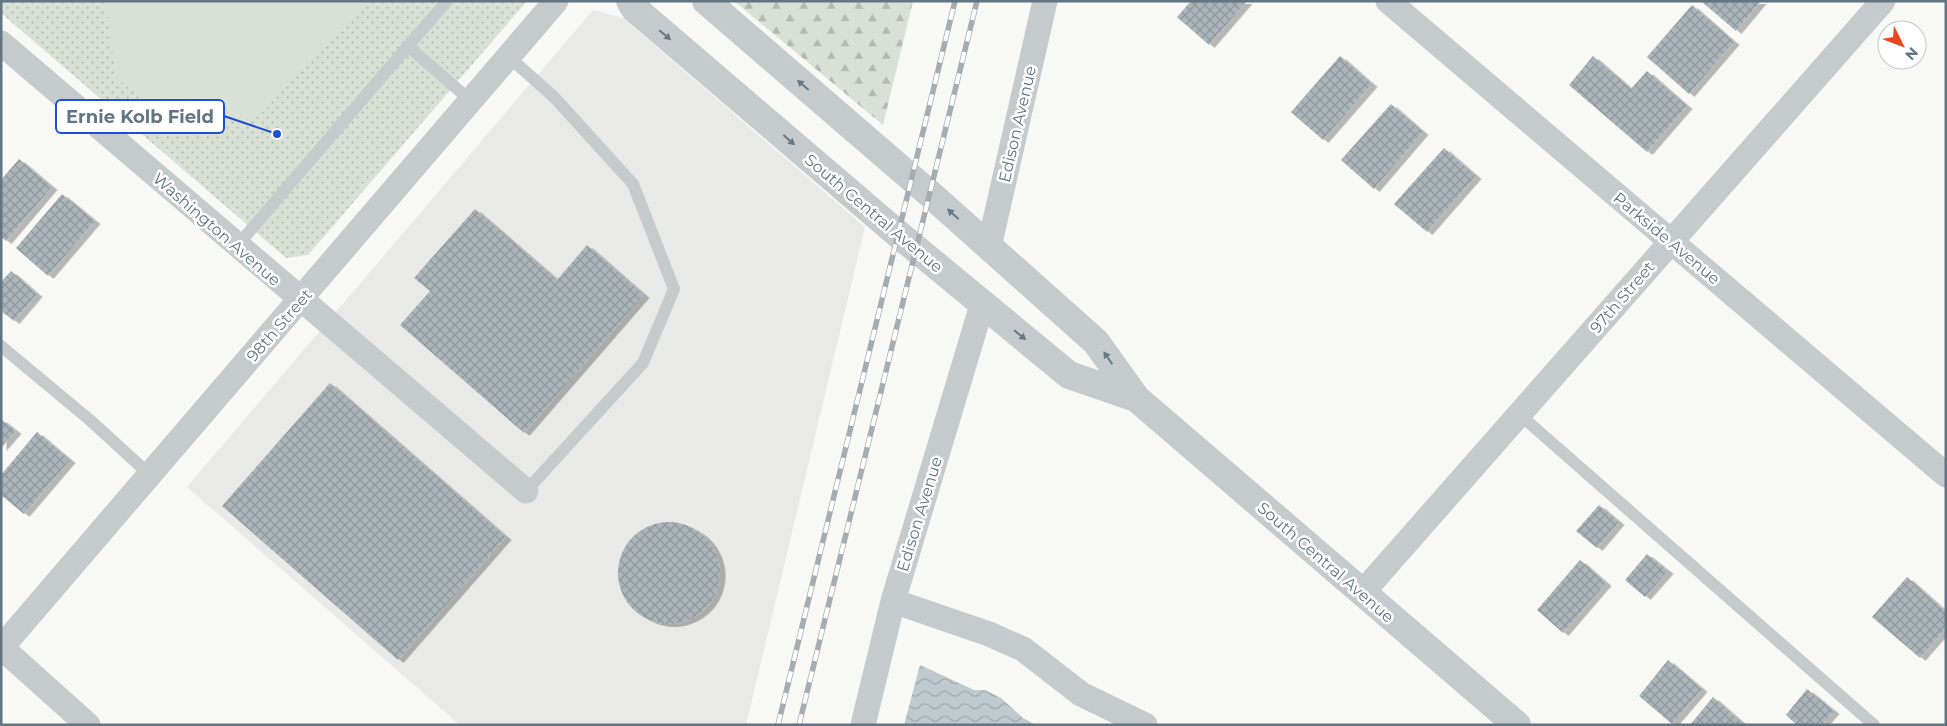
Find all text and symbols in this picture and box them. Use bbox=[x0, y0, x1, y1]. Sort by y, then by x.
north arrow bbox=[1877, 20, 1927, 70]
one-way arrow bbox=[659, 29, 672, 40]
text: N bbox=[1901, 43, 1922, 64]
street label: Edison Avenue bbox=[995, 64, 1040, 184]
one-way arrow bbox=[798, 79, 810, 91]
callout: Ernie Kolb Field bbox=[56, 100, 224, 133]
text: Ernie Kolb Field bbox=[66, 106, 214, 128]
one-way arrow bbox=[783, 134, 795, 145]
street label: South Central Avenue bbox=[801, 150, 946, 277]
street label: Washington Avenue bbox=[149, 169, 284, 290]
street label: Parkside Avenue bbox=[1609, 188, 1724, 289]
one-way arrow bbox=[947, 208, 959, 220]
street label: 97th Street bbox=[1586, 257, 1659, 337]
street label: 98th Street bbox=[243, 285, 316, 365]
one-way arrow bbox=[1013, 330, 1026, 341]
one-way arrow bbox=[1103, 351, 1113, 365]
street label: Edison Avenue bbox=[893, 454, 946, 574]
street label: South Central Avenue bbox=[1254, 498, 1398, 627]

